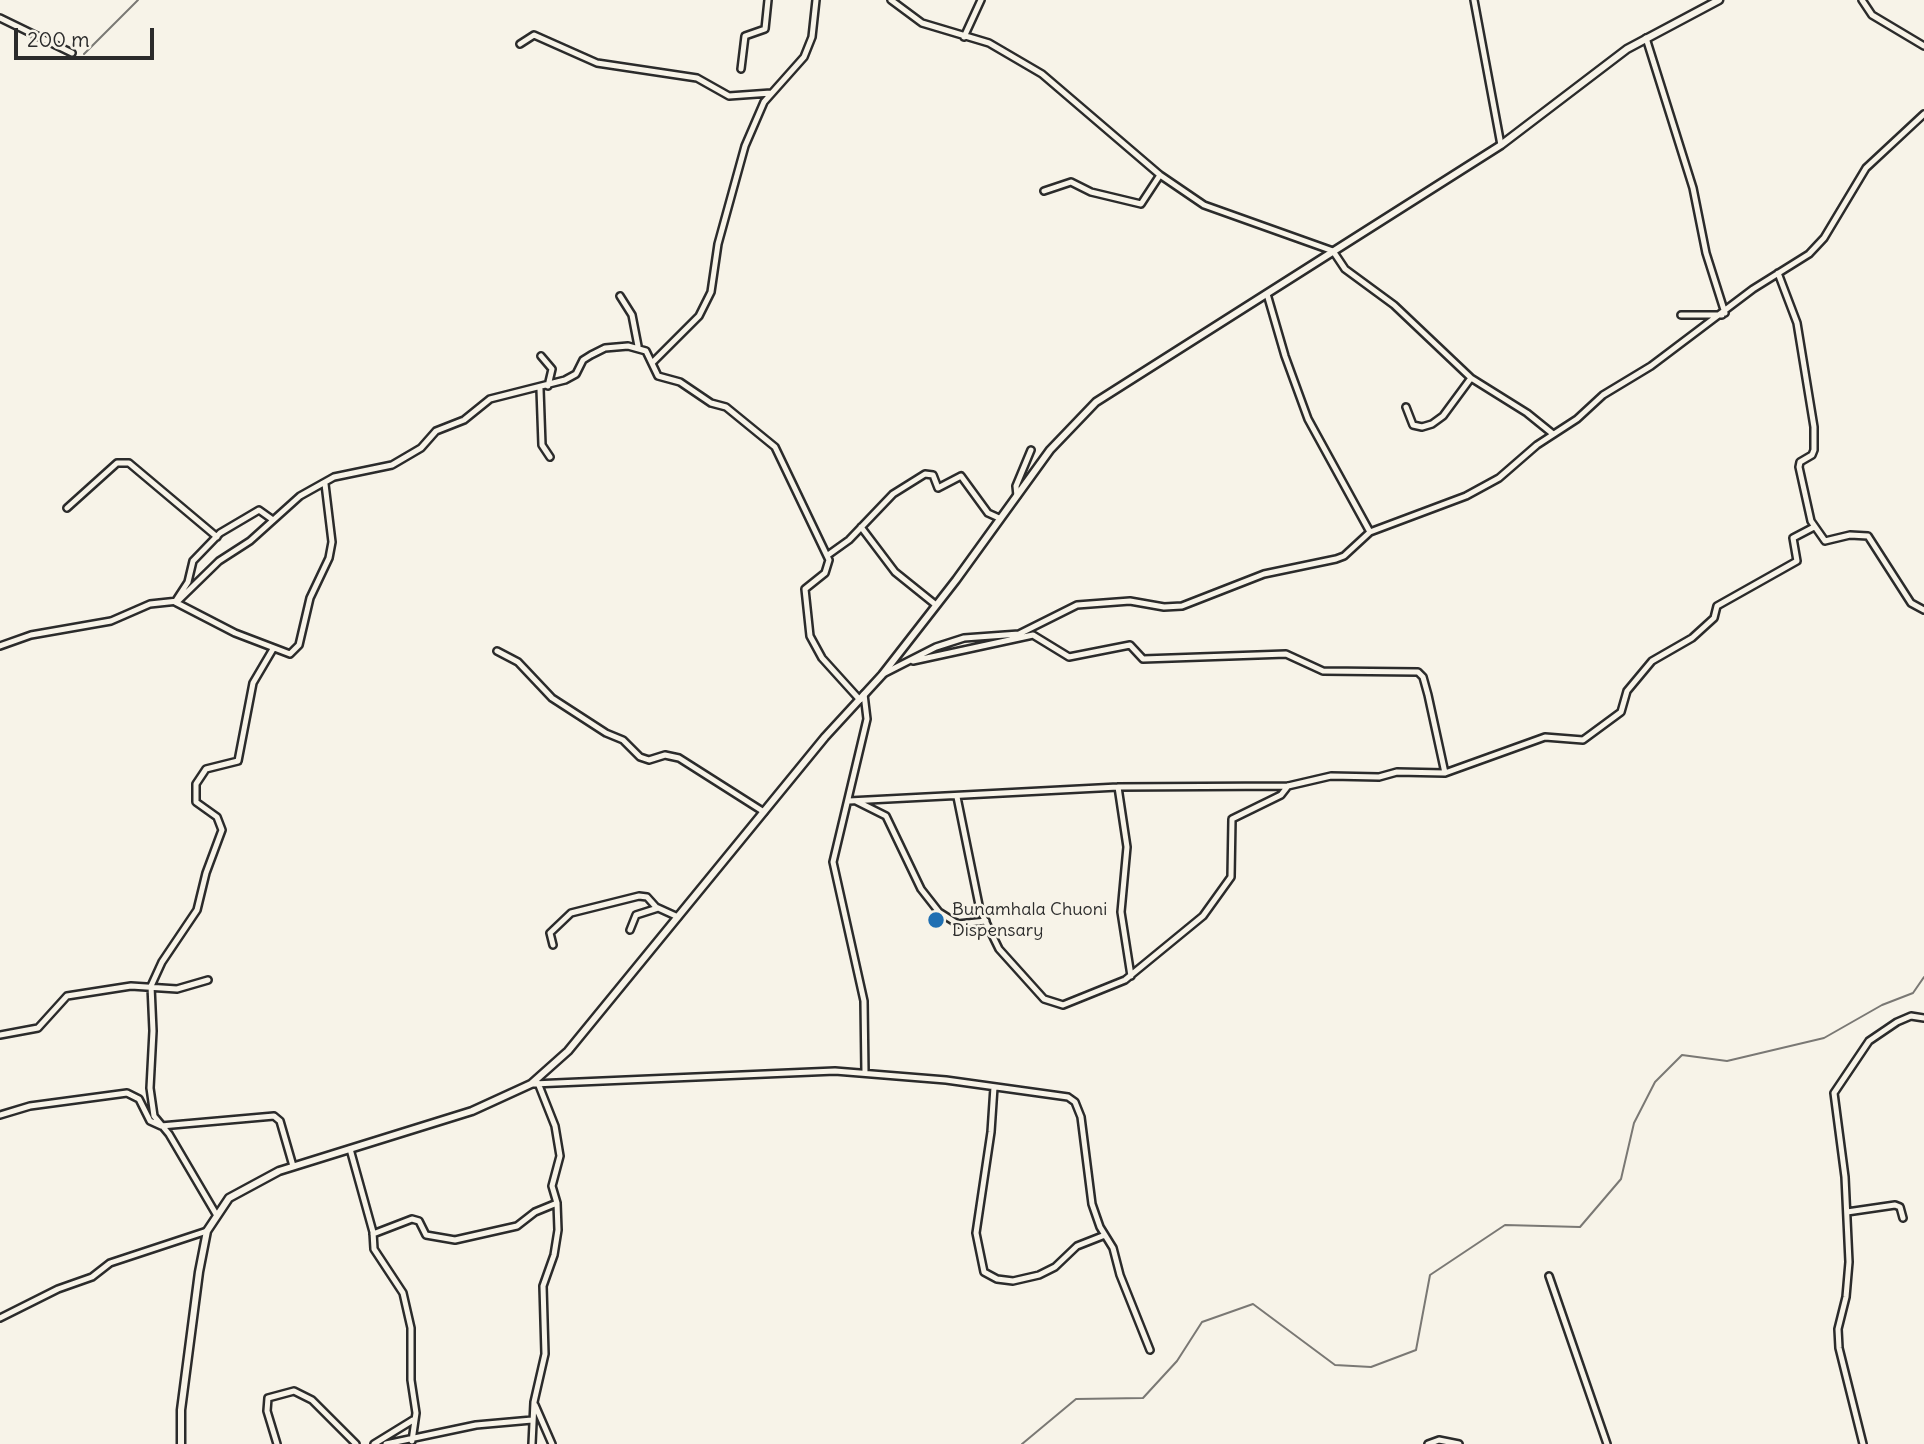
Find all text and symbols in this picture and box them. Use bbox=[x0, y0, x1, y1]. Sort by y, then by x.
scale bar bbox=[18, 14, 158, 58]
text: 200 m bbox=[27, 26, 90, 53]
place label: Bunamhala Chuoni Dispensary bbox=[952, 899, 1107, 942]
marker: Bunamhala Chuoni Dispensary bbox=[926, 910, 946, 930]

